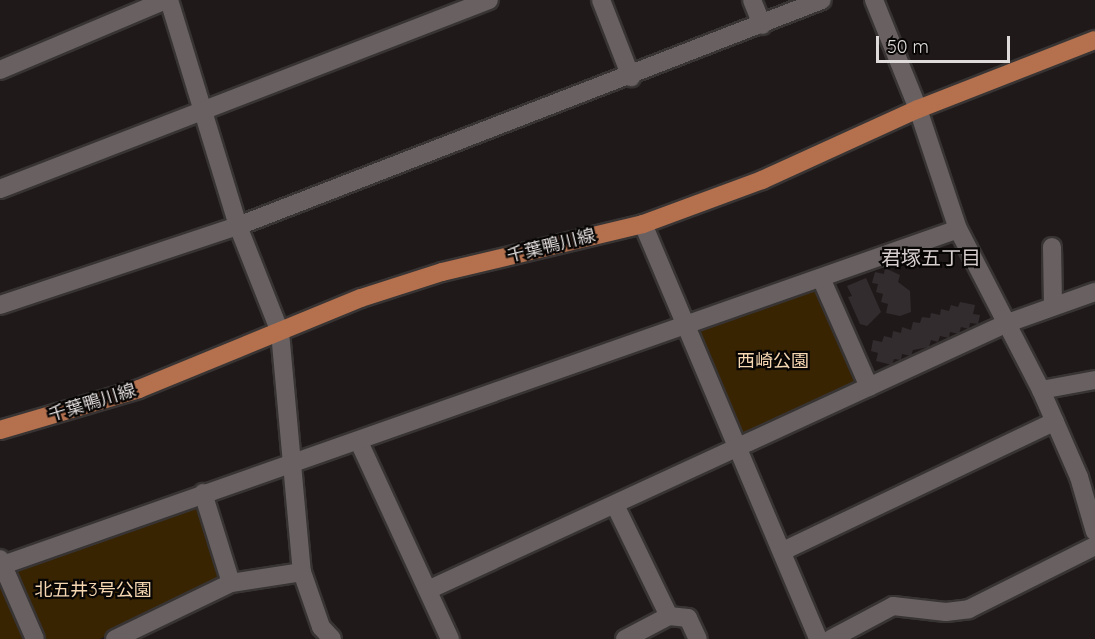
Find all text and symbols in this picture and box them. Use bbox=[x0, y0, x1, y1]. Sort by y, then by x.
scale bar bbox=[879, 24, 1012, 62]
text: 50 m bbox=[887, 35, 929, 58]
street label: 千葉鴨川線 bbox=[505, 225, 597, 267]
district label: 君塚五丁目 bbox=[881, 245, 981, 269]
park label: 西崎公園 bbox=[737, 350, 809, 372]
street label: 千葉鴨川線 bbox=[46, 380, 138, 426]
park label: 北五井3号公園 bbox=[34, 579, 152, 601]

